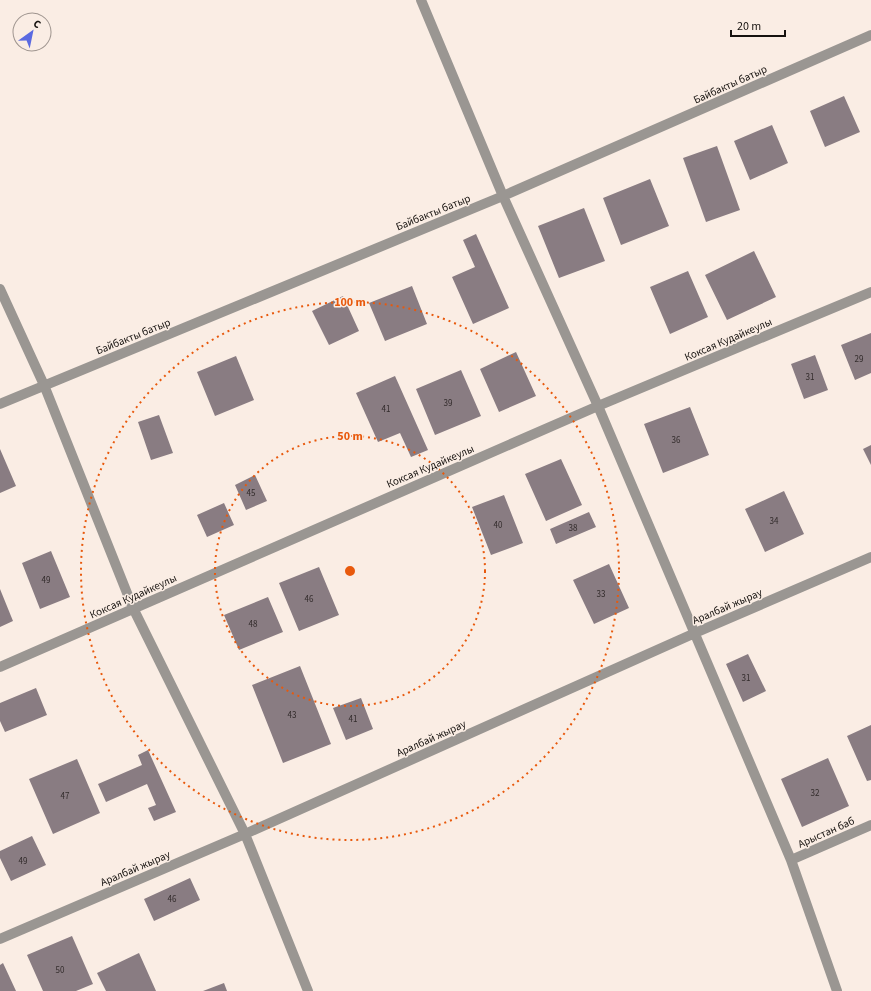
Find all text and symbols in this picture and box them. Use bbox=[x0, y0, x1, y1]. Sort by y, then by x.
north arrow bbox=[12, 12, 52, 52]
scale bar bbox=[731, 12, 785, 38]
text: С bbox=[30, 16, 44, 32]
text: 20 m bbox=[737, 18, 761, 35]
street label: Байбакты батыр bbox=[691, 61, 769, 107]
street label: Байбакты батыр bbox=[394, 191, 473, 234]
text: 100 m bbox=[334, 294, 366, 311]
street label: Коксая Кудайкеулы bbox=[682, 314, 774, 365]
street label: Байбакты батыр bbox=[94, 315, 173, 358]
house number: 29 bbox=[855, 353, 864, 366]
house number: 31 bbox=[806, 371, 814, 384]
house number: 39 bbox=[444, 397, 453, 410]
house number: 41 bbox=[382, 403, 390, 416]
text: 50 m bbox=[337, 428, 363, 445]
house number: 36 bbox=[672, 434, 681, 447]
street label: Коксая Кудайкеулы bbox=[384, 441, 476, 492]
house number: 45 bbox=[247, 487, 256, 500]
house number: 34 bbox=[770, 515, 779, 528]
house number: 40 bbox=[494, 519, 503, 532]
house number: 38 bbox=[569, 522, 578, 535]
centre of rings bbox=[343, 564, 357, 578]
street label: Коксая Кудайкеулы bbox=[87, 571, 179, 622]
house number: 49 bbox=[42, 574, 51, 587]
street label: Аралбай жырау bbox=[690, 585, 765, 628]
house number: 33 bbox=[597, 588, 606, 601]
house number: 46 bbox=[305, 593, 314, 606]
house number: 48 bbox=[249, 618, 258, 631]
house number: 31 bbox=[742, 672, 750, 685]
house number: 43 bbox=[288, 709, 297, 722]
house number: 41 bbox=[349, 713, 357, 726]
street label: Аралбай жырау bbox=[394, 716, 468, 761]
house number: 32 bbox=[811, 787, 820, 800]
house number: 47 bbox=[61, 790, 70, 803]
street label: Арыстан баб bbox=[795, 813, 857, 852]
street label: Аралбай жырау bbox=[98, 847, 173, 890]
house number: 49 bbox=[19, 855, 28, 868]
house number: 46 bbox=[168, 893, 177, 906]
house number: 50 bbox=[56, 964, 65, 977]

